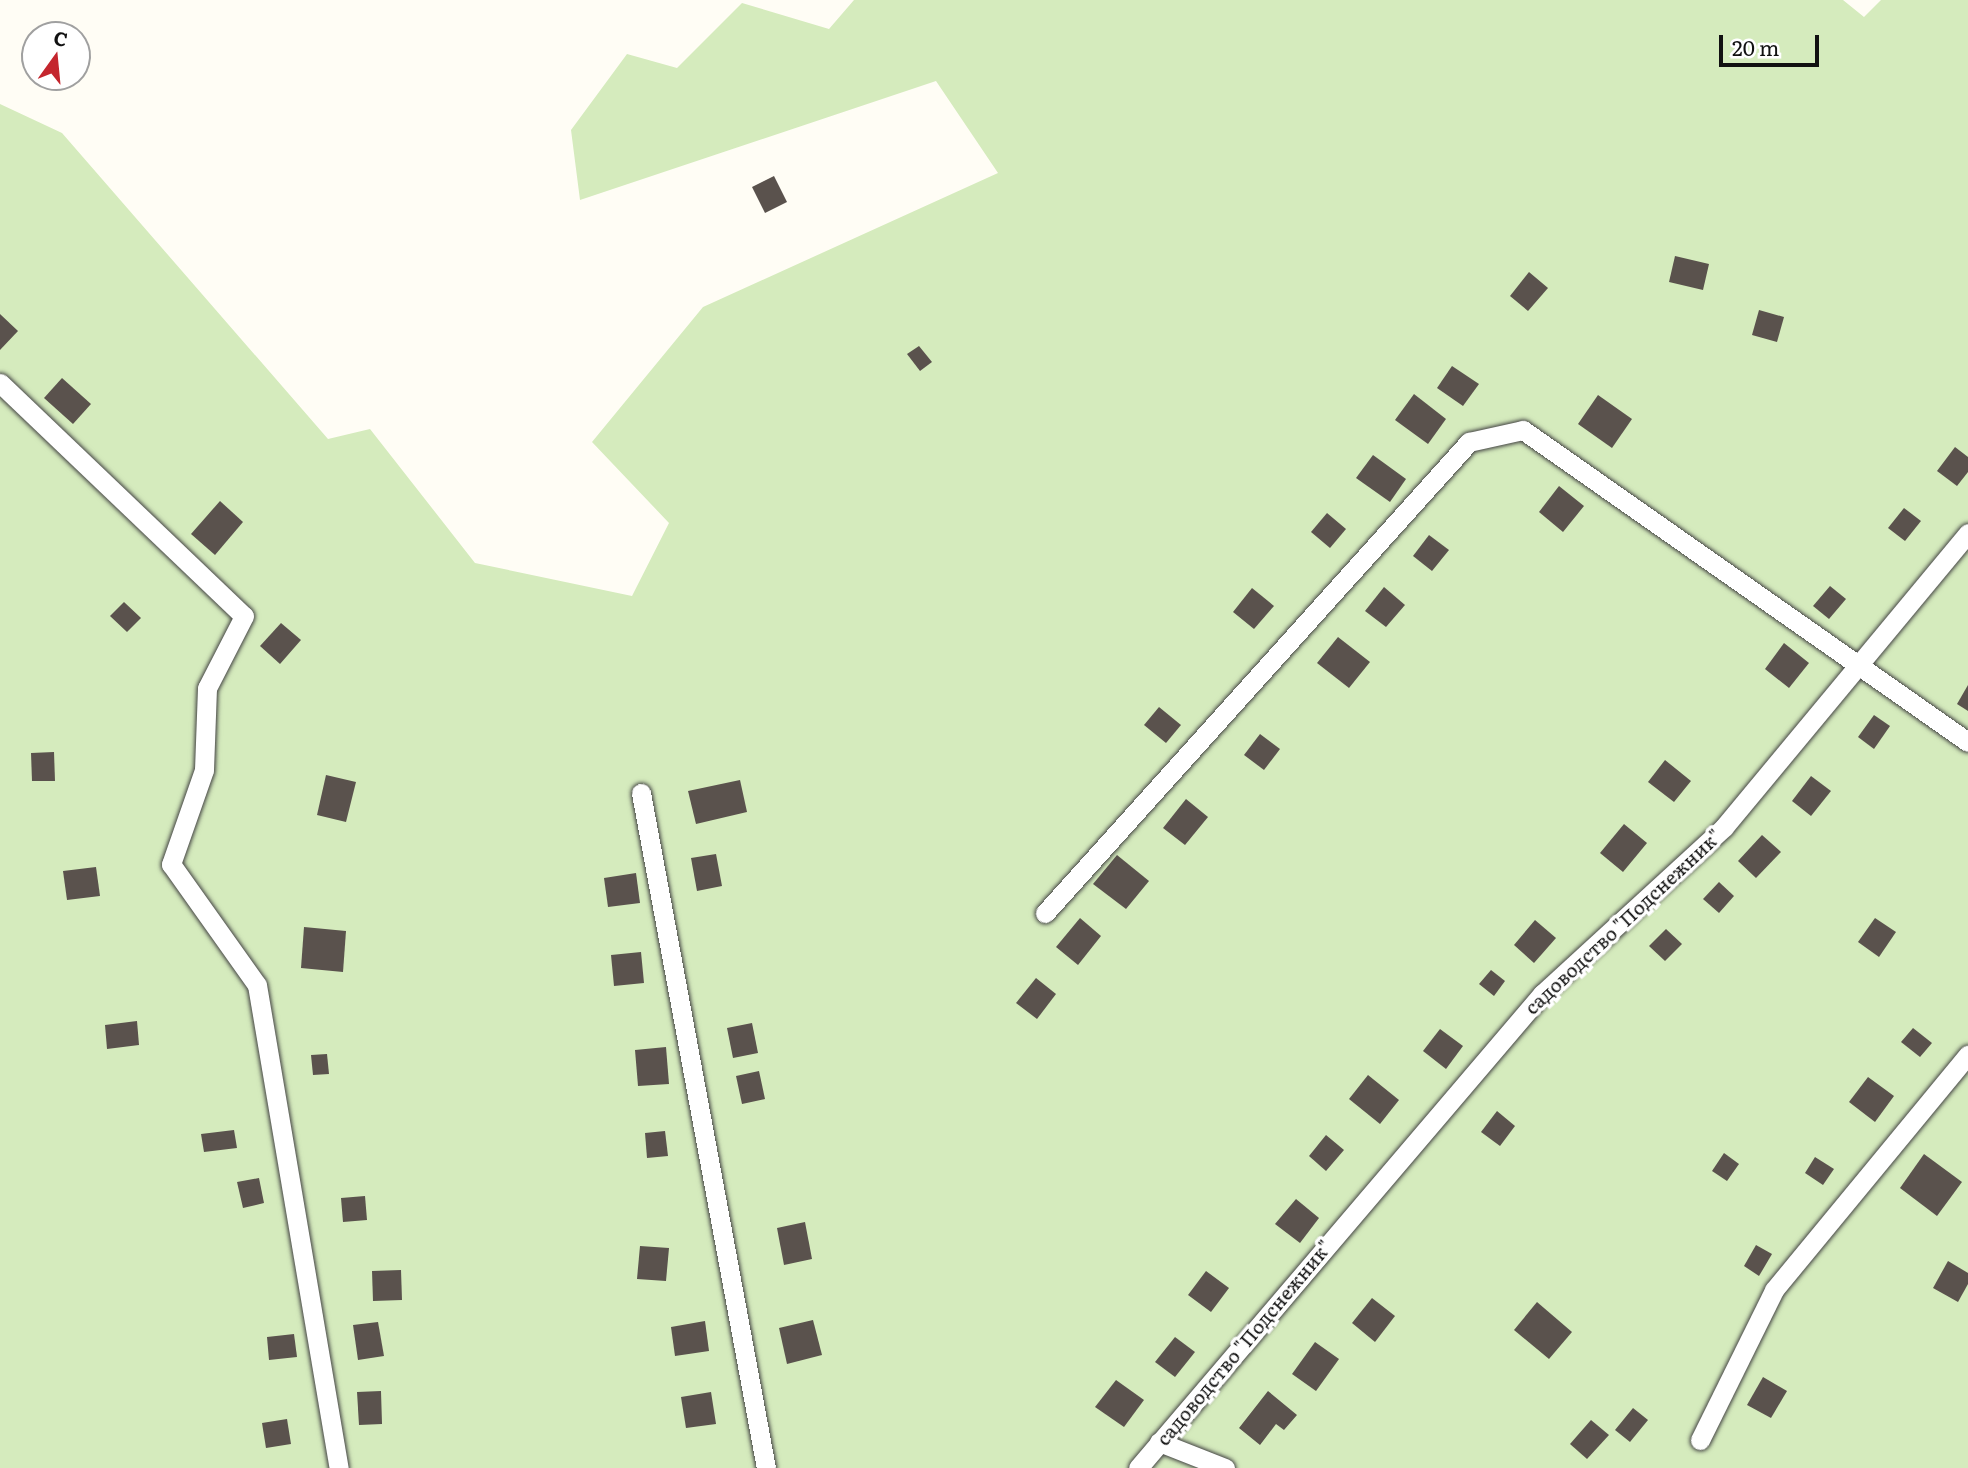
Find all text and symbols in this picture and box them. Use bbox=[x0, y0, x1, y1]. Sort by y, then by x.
north arrow bbox=[21, 21, 91, 91]
scale bar bbox=[1723, 21, 1823, 65]
text: С bbox=[51, 22, 71, 53]
text: 20 m bbox=[1732, 31, 1779, 62]
street label: садоводство "Подснежник" bbox=[1520, 825, 1726, 1019]
street label: садоводство "Подснежник" bbox=[1152, 1236, 1336, 1450]

